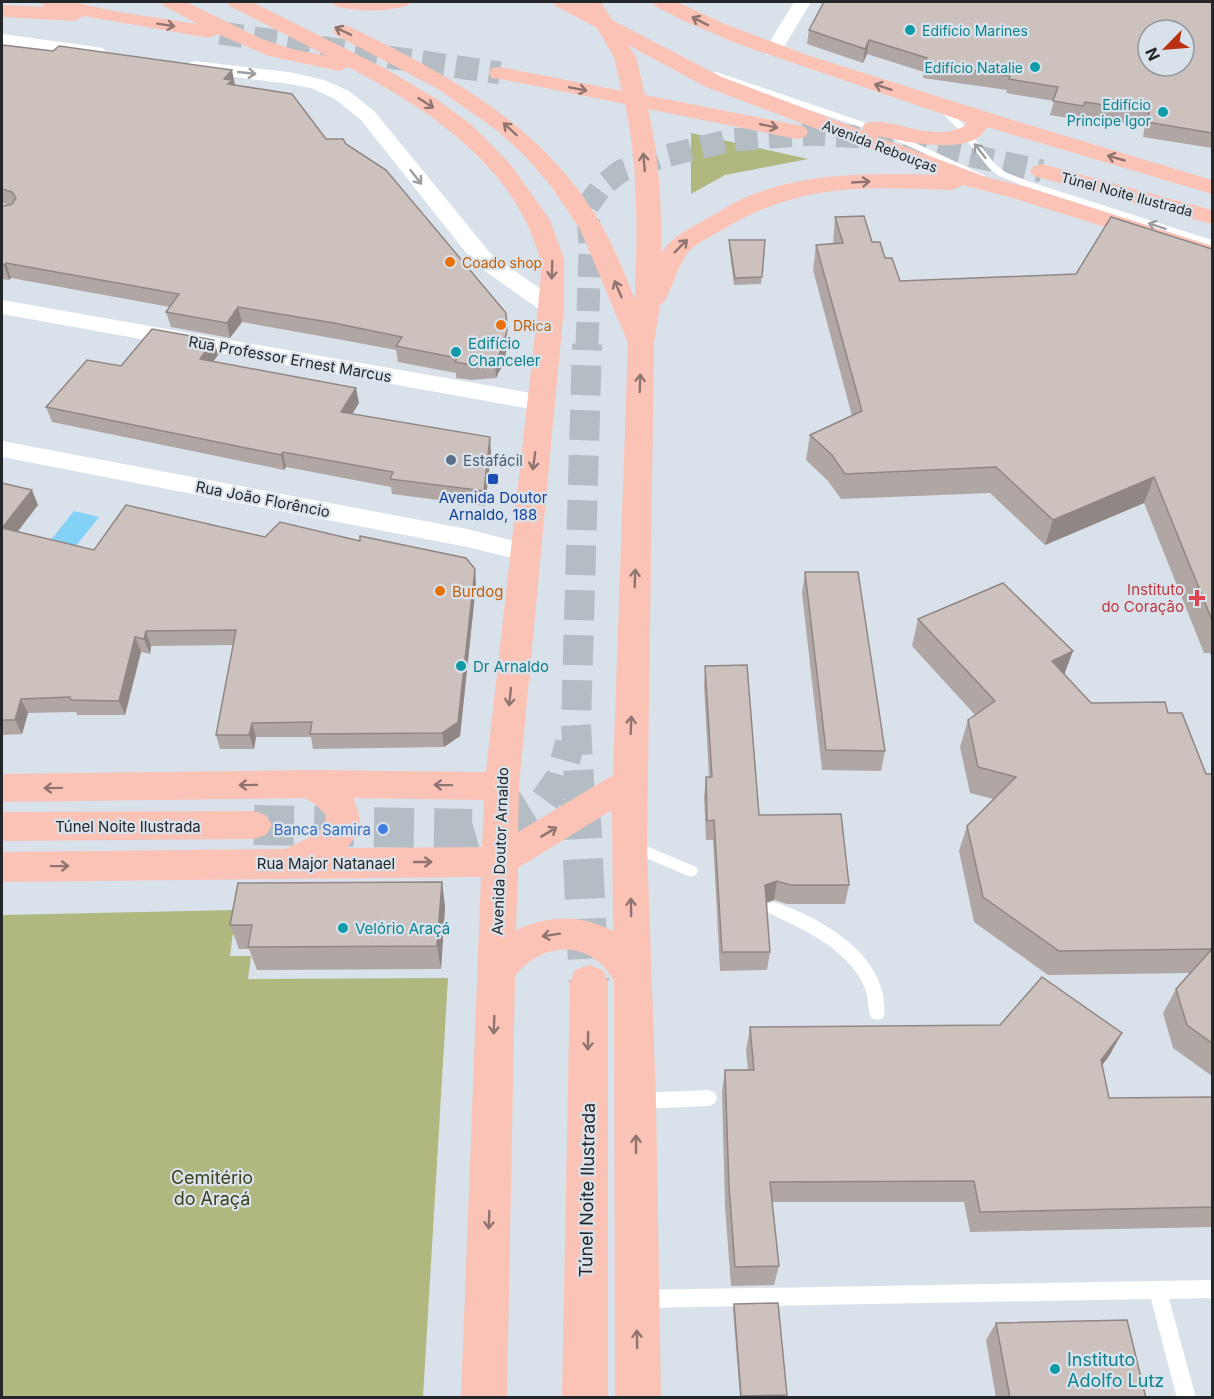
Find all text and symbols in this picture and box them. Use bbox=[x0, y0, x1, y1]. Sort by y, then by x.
one-way arrow bbox=[691, 15, 709, 27]
north arrow bbox=[1136, 18, 1196, 78]
one-way arrow bbox=[156, 19, 175, 30]
place label: Edifício Marines bbox=[922, 22, 1028, 39]
marker: Edifício Marines bbox=[903, 23, 917, 37]
one-way arrow bbox=[334, 24, 352, 36]
text: N bbox=[1141, 45, 1164, 64]
place label: Edifício Natalie bbox=[924, 59, 1023, 76]
marker: Edifício Natalie bbox=[1028, 60, 1042, 74]
one-way arrow bbox=[236, 68, 256, 79]
one-way arrow bbox=[874, 81, 893, 92]
one-way arrow bbox=[568, 84, 587, 95]
place label: Edifício Principe Igor bbox=[1067, 96, 1151, 129]
one-way arrow bbox=[417, 97, 434, 109]
marker: Edifício Principe Igor bbox=[1156, 105, 1170, 119]
street label: Avenida Rebouças bbox=[820, 116, 940, 176]
one-way arrow bbox=[759, 121, 779, 132]
one-way arrow bbox=[503, 122, 518, 136]
one-way arrow bbox=[974, 143, 987, 159]
one-way arrow bbox=[1107, 152, 1126, 164]
one-way arrow bbox=[638, 153, 649, 173]
street label: Túnel Noite Ilustrada bbox=[1059, 168, 1195, 220]
one-way arrow bbox=[409, 169, 422, 185]
one-way arrow bbox=[850, 176, 870, 187]
one-way arrow bbox=[1148, 219, 1167, 230]
one-way arrow bbox=[674, 239, 689, 254]
place label: Coado shop bbox=[462, 254, 542, 271]
marker: Coado shop bbox=[443, 255, 457, 269]
one-way arrow bbox=[546, 259, 558, 279]
one-way arrow bbox=[611, 280, 622, 298]
place label: DRica bbox=[513, 317, 552, 334]
marker: DRica bbox=[494, 318, 508, 332]
street label: Rua Professor Ernest Marcus bbox=[187, 332, 393, 386]
place label: Edifício Chanceler bbox=[468, 334, 541, 370]
marker: Edifício Chanceler bbox=[449, 345, 463, 359]
one-way arrow bbox=[634, 373, 646, 393]
place label: Estafácil bbox=[463, 451, 523, 470]
one-way arrow bbox=[529, 451, 540, 471]
marker: Estafácil bbox=[444, 453, 458, 467]
marker: Avenida Doutor Arnaldo, 188 bbox=[486, 472, 500, 486]
street label: Rua João Florêncio bbox=[194, 477, 332, 521]
place label: Avenida Doutor Arnaldo, 188 bbox=[439, 488, 548, 524]
one-way arrow bbox=[629, 568, 640, 588]
place label: Instituto do Coração bbox=[1101, 580, 1184, 616]
place label: Burdog bbox=[452, 582, 503, 601]
marker: Burdog bbox=[433, 584, 447, 598]
marker: Instituto do Coração bbox=[1188, 589, 1206, 607]
place label: Dr Arnaldo bbox=[473, 657, 549, 676]
marker: Dr Arnaldo bbox=[454, 659, 468, 673]
one-way arrow bbox=[505, 687, 516, 707]
one-way arrow bbox=[625, 715, 637, 735]
street label: Avenida Doutor Arnaldo bbox=[488, 767, 512, 935]
one-way arrow bbox=[239, 779, 259, 791]
one-way arrow bbox=[434, 779, 454, 791]
one-way arrow bbox=[44, 782, 64, 794]
street label: Túnel Noite Ilustrada bbox=[55, 817, 201, 836]
place label: Banca Samira bbox=[274, 820, 371, 839]
marker: Banca Samira bbox=[376, 822, 390, 836]
one-way arrow bbox=[540, 825, 557, 837]
street label: Rua Major Natanael bbox=[257, 854, 395, 873]
one-way arrow bbox=[412, 856, 432, 868]
one-way arrow bbox=[49, 861, 69, 872]
one-way arrow bbox=[626, 898, 637, 918]
place label: Velório Araçá bbox=[355, 919, 450, 938]
marker: Velório Araçá bbox=[336, 921, 350, 935]
one-way arrow bbox=[542, 930, 562, 941]
one-way arrow bbox=[489, 1015, 500, 1035]
one-way arrow bbox=[582, 1030, 594, 1050]
street label: Túnel Noite Ilustrada bbox=[575, 1102, 599, 1278]
one-way arrow bbox=[630, 1135, 642, 1155]
park label: Cemitério do Araçá bbox=[171, 1167, 253, 1209]
one-way arrow bbox=[483, 1210, 495, 1230]
one-way arrow bbox=[631, 1330, 643, 1350]
place label: Instituto Adolfo Lutz bbox=[1067, 1349, 1164, 1391]
marker: Instituto Adolfo Lutz bbox=[1048, 1362, 1062, 1376]

